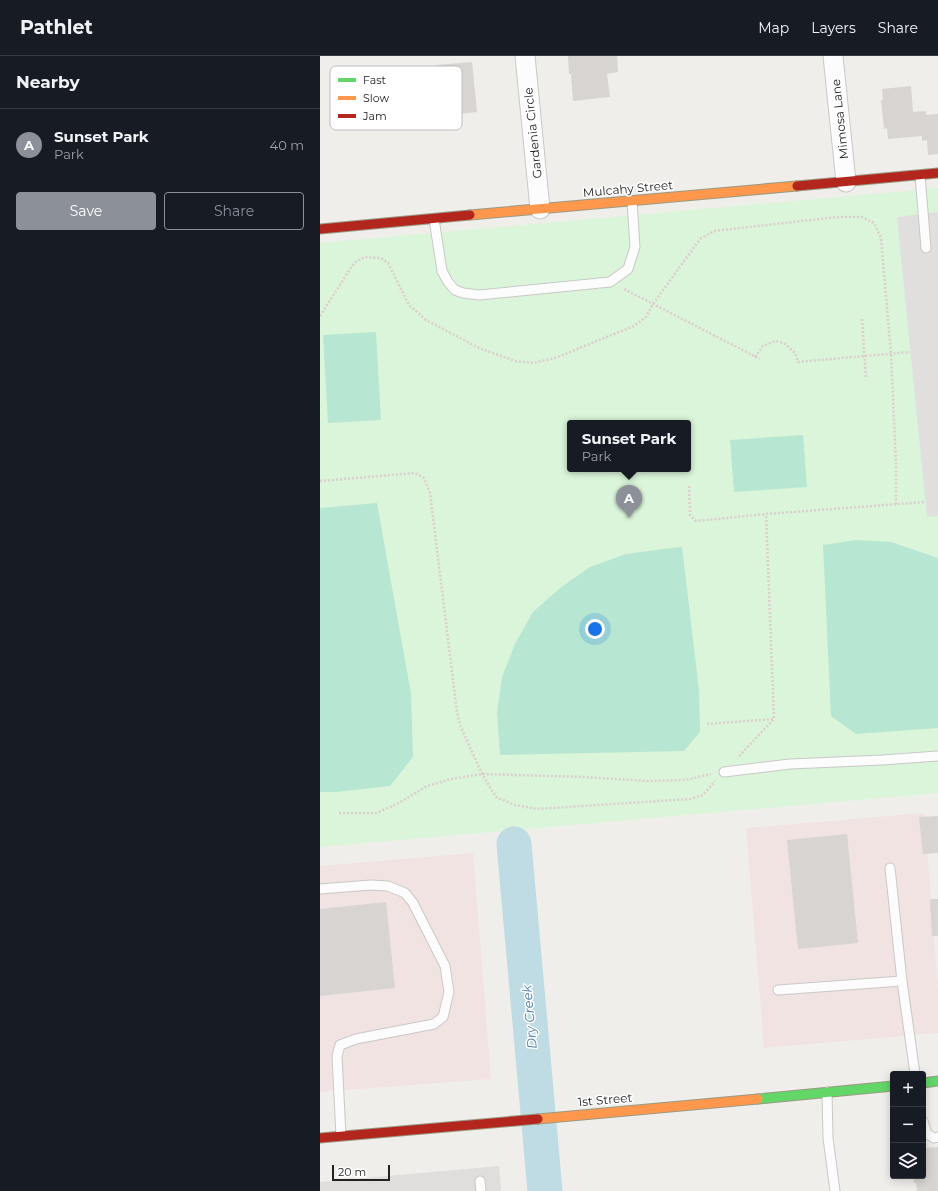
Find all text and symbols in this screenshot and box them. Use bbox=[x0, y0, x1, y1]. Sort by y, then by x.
text: Pathlet bbox=[20, 16, 93, 39]
text: Map bbox=[758, 19, 789, 37]
text: Layers bbox=[811, 19, 856, 37]
text: Share bbox=[878, 19, 918, 37]
legend bbox=[330, 66, 462, 130]
text: Nearby bbox=[16, 72, 80, 92]
text: Fast bbox=[363, 73, 387, 87]
street label: Mimosa Lane bbox=[828, 78, 851, 160]
street label: Gardenia Circle bbox=[520, 87, 545, 179]
text: Slow bbox=[363, 91, 389, 105]
text: Jam bbox=[362, 109, 387, 123]
text: Sunset Park bbox=[54, 127, 149, 146]
text: A bbox=[24, 137, 34, 153]
text: 40 m bbox=[270, 137, 304, 153]
text: Park bbox=[54, 146, 84, 162]
street label: Mulcahy Street bbox=[582, 177, 674, 200]
button: Save bbox=[16, 192, 156, 230]
button: Share bbox=[164, 192, 304, 230]
popup bbox=[567, 420, 691, 472]
text: Sunset Park bbox=[582, 429, 676, 448]
text: Park bbox=[582, 448, 611, 464]
pin: A bbox=[616, 485, 642, 518]
your location bbox=[585, 619, 605, 639]
water label: Dry Creek bbox=[518, 983, 540, 1050]
map controls bbox=[890, 1071, 926, 1179]
button: + bbox=[890, 1071, 926, 1107]
street label: 1st Street bbox=[577, 1090, 633, 1109]
button: − bbox=[890, 1107, 926, 1143]
button: layers bbox=[890, 1143, 926, 1179]
scale bar bbox=[332, 1163, 390, 1182]
text: 20 m bbox=[338, 1165, 366, 1179]

